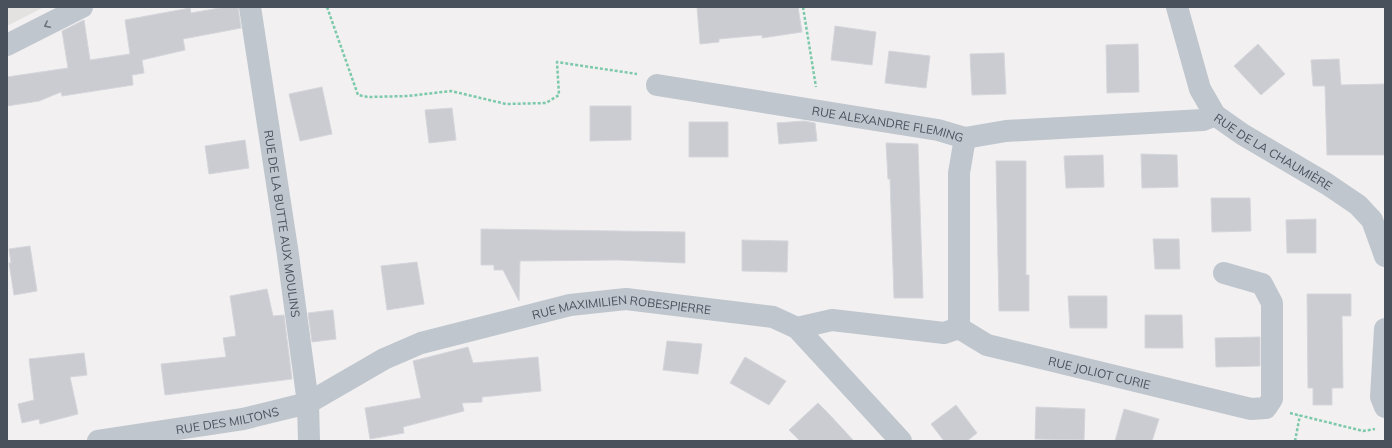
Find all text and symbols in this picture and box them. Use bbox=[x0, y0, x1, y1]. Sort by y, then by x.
one-way arrow bbox=[44, 20, 52, 27]
street label: RUE ALEXANDRE FLEMING bbox=[811, 102, 965, 145]
street label: RUE DE LA CHAUMIÈRE bbox=[1212, 109, 1335, 193]
street label: RUE DE LA BUTTE AUX MOULINS bbox=[261, 129, 304, 318]
street label: RUE MAXIMILIEN ROBESPIERRE bbox=[530, 291, 712, 322]
street label: RUE JOLIOT CURIE bbox=[1047, 353, 1152, 392]
street label: RUE DES MILTONS bbox=[175, 403, 280, 437]

